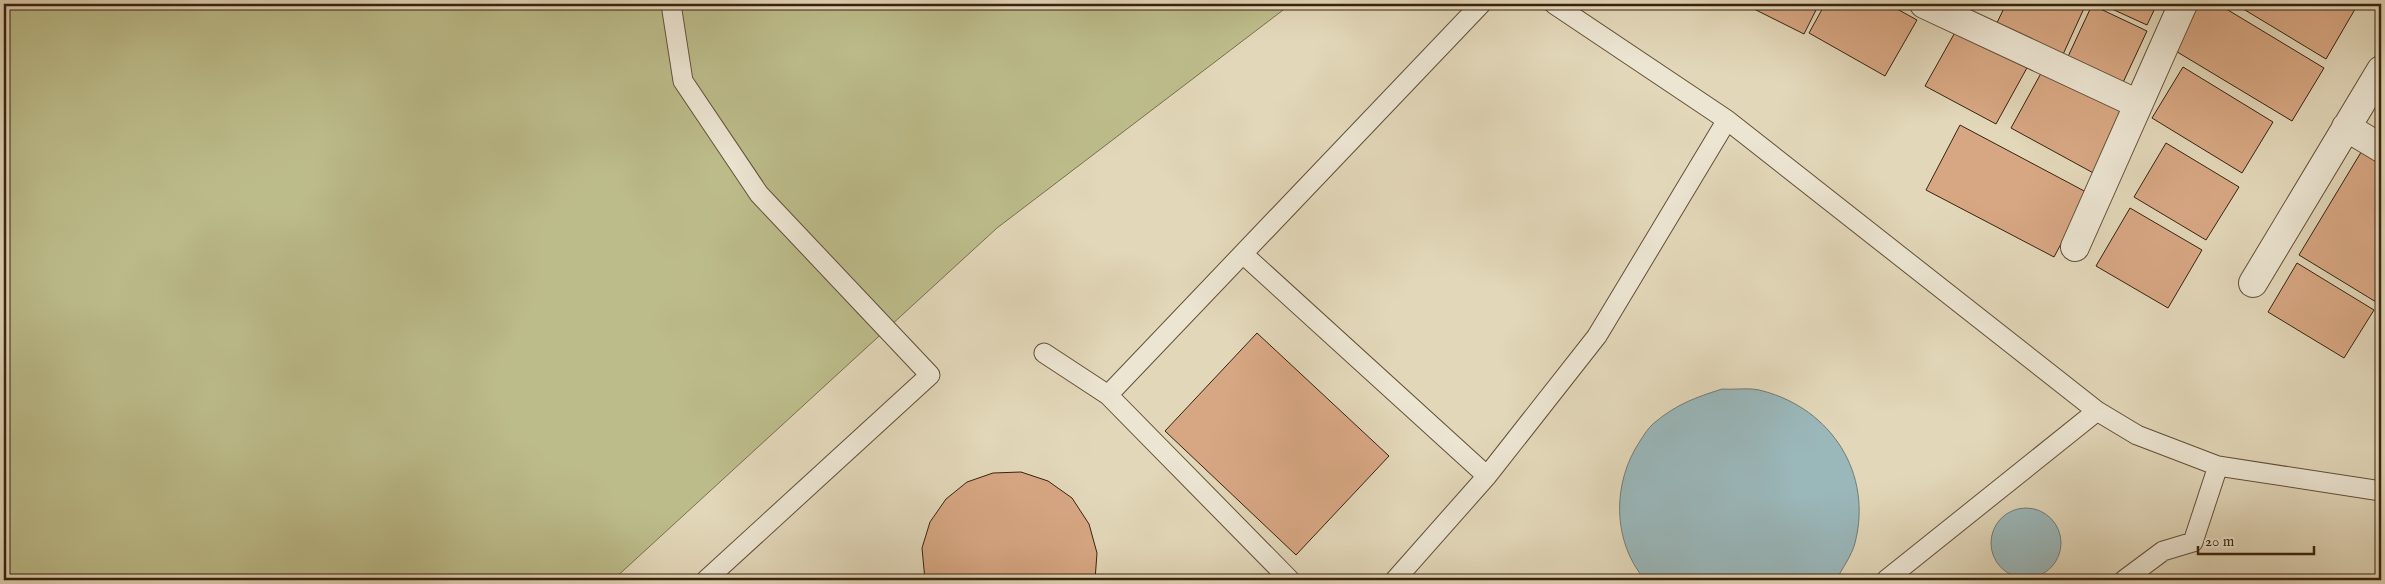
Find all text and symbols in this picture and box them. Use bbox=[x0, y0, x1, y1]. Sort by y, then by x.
scale bar bbox=[2198, 524, 2314, 556]
text: 20 m bbox=[2205, 532, 2235, 551]

